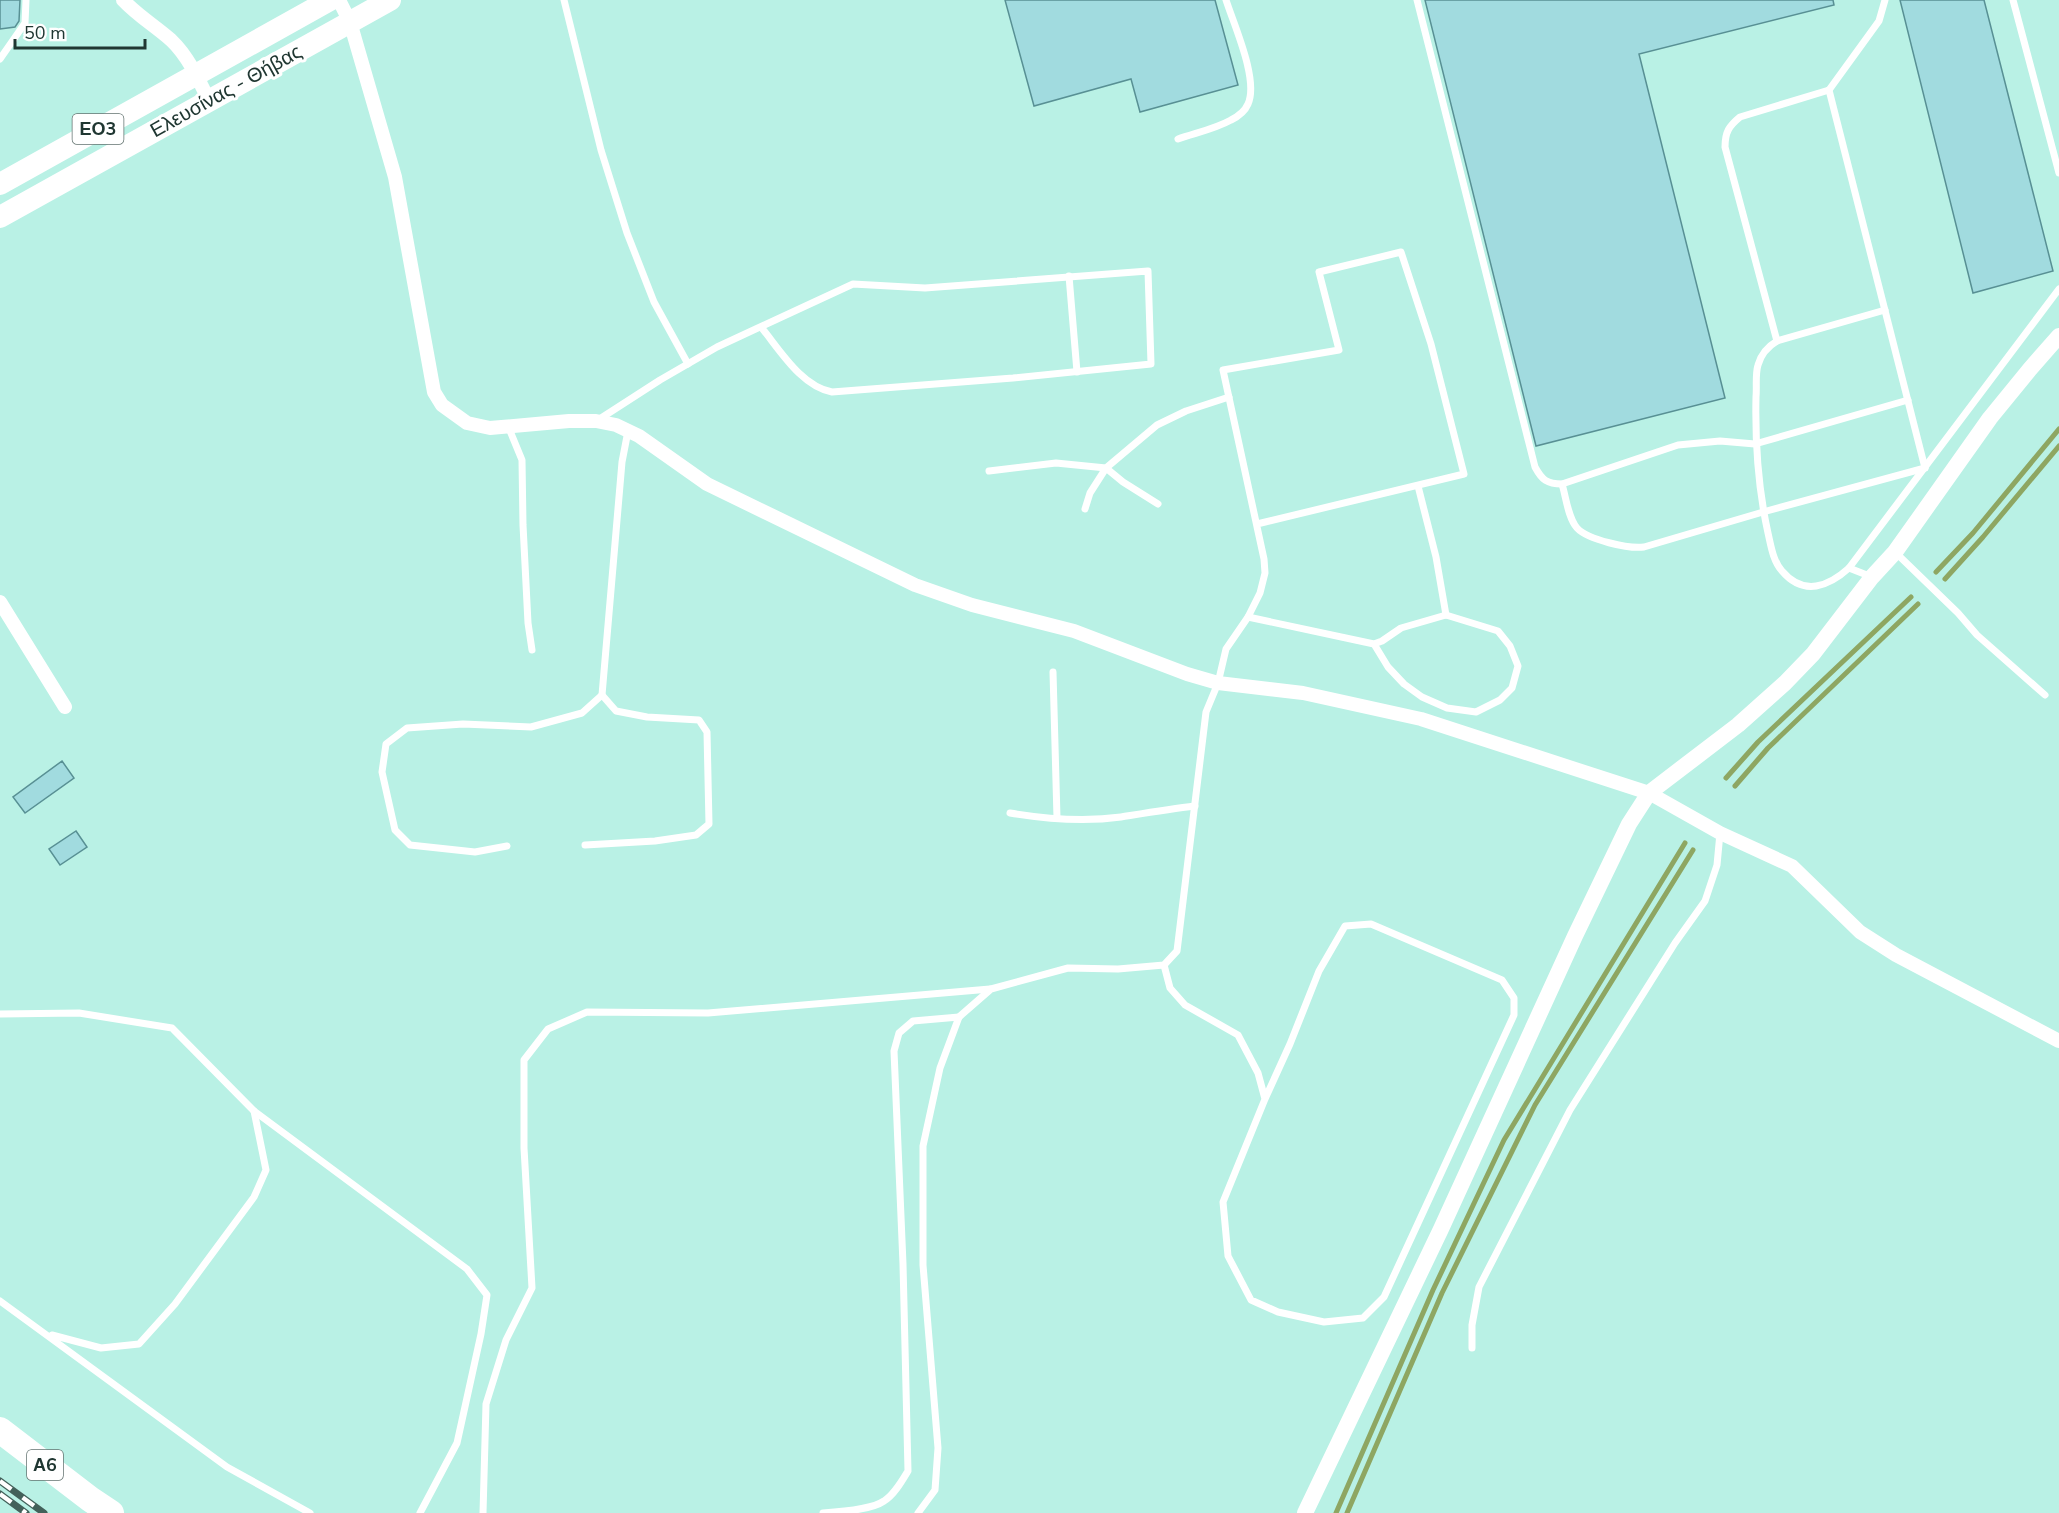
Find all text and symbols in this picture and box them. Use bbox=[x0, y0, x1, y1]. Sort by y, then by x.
scale bar bbox=[15, 12, 146, 50]
text: 50 m bbox=[24, 21, 66, 45]
street label: Ελευσίνας - Θήβας bbox=[145, 38, 307, 144]
road number: ΕΟ3 bbox=[72, 114, 124, 144]
road number: Α6 bbox=[27, 1450, 63, 1480]

